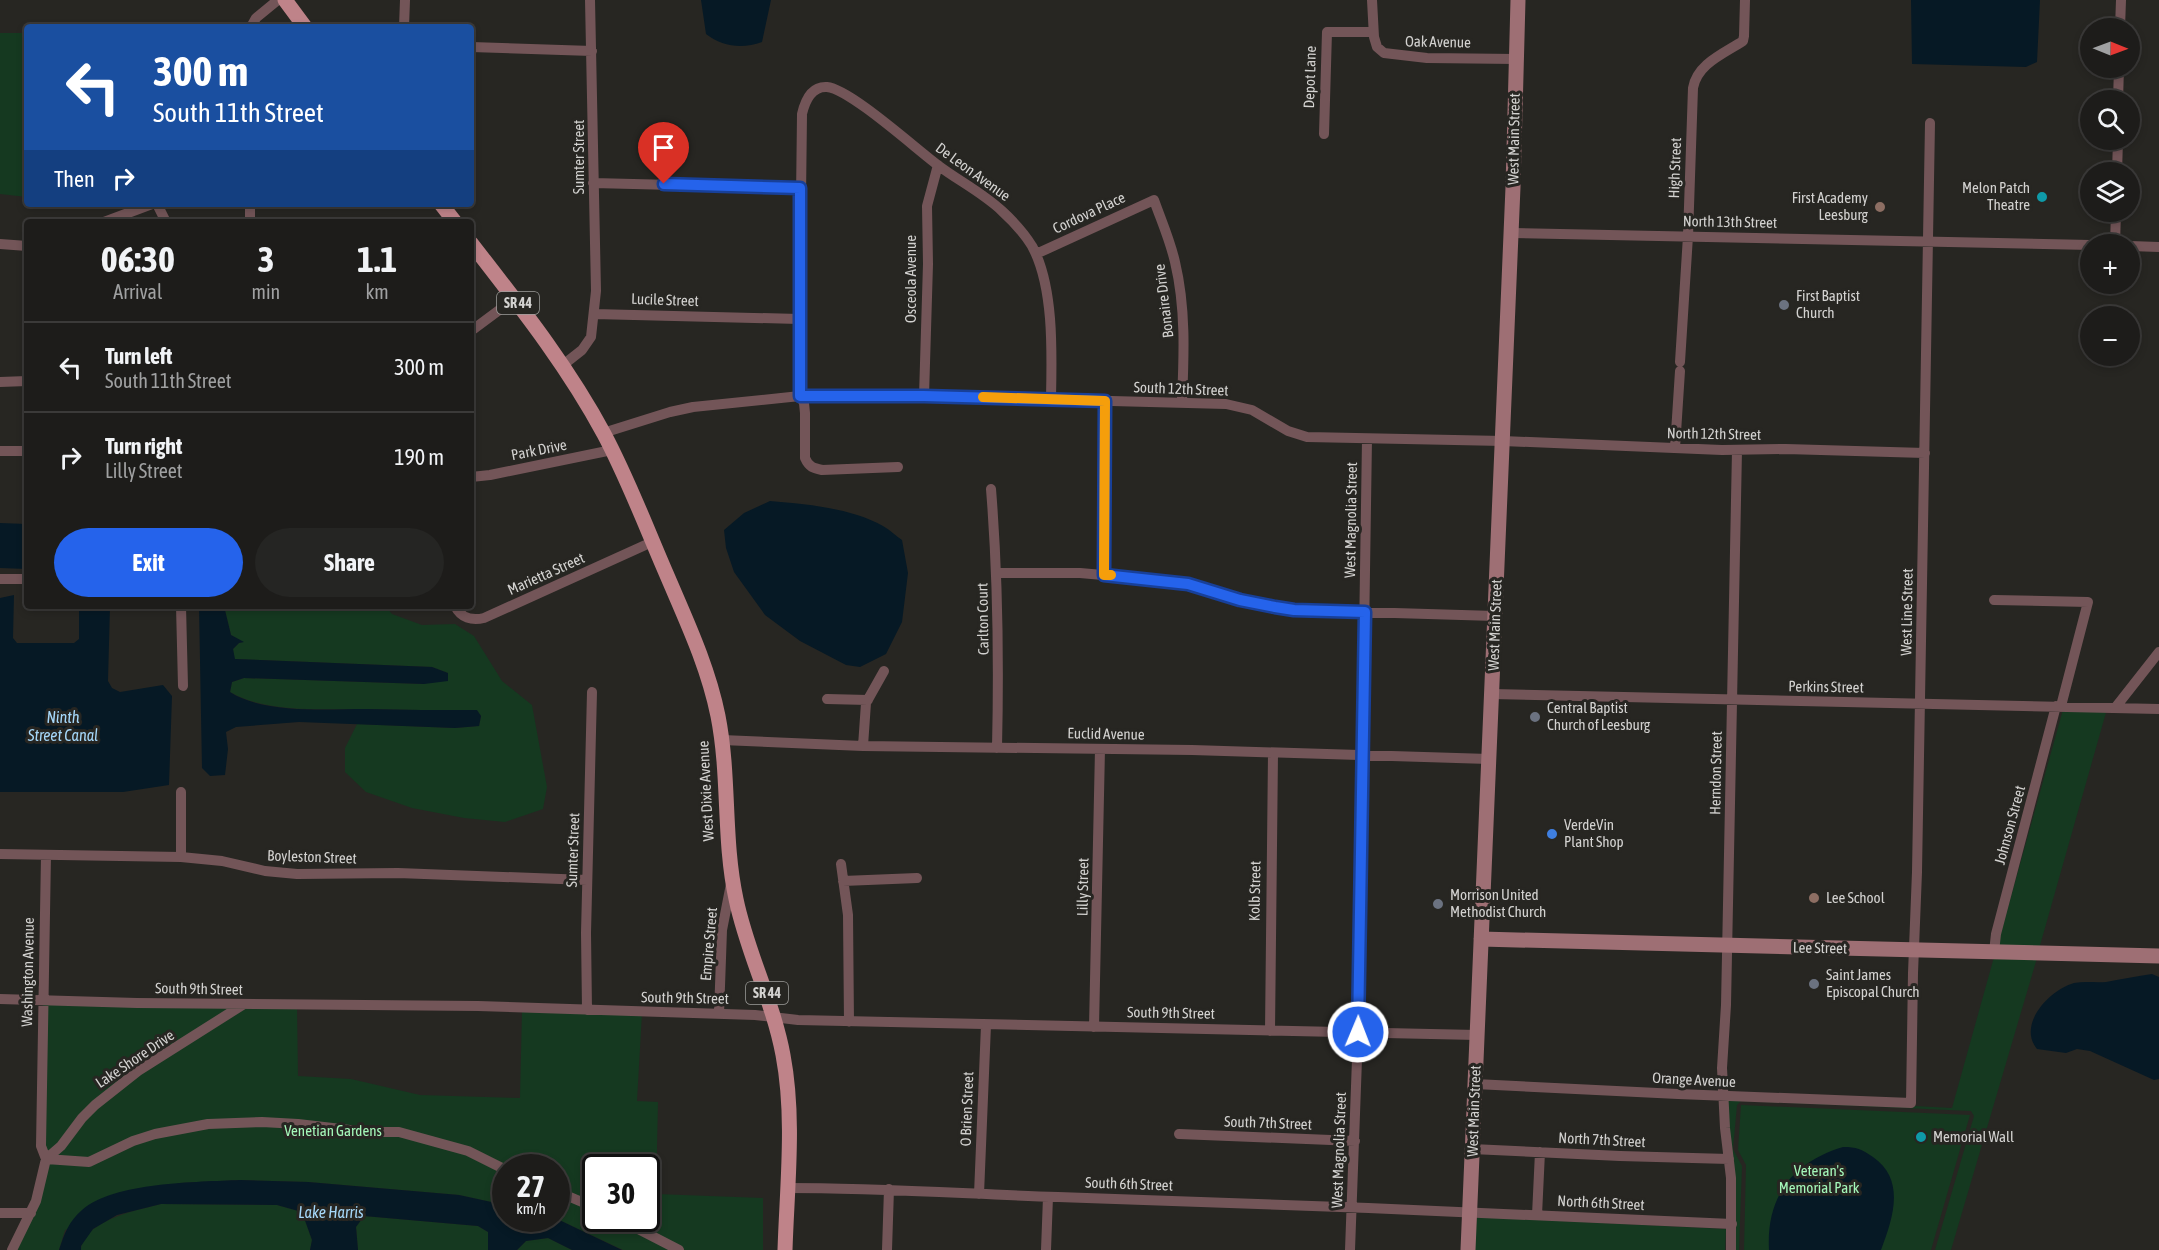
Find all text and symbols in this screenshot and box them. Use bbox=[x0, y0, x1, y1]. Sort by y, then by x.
north arrow bbox=[2080, 18, 2140, 78]
map controls bbox=[2080, 18, 2140, 366]
street label: Oak Avenue bbox=[1405, 32, 1471, 51]
street label: Depot Lane bbox=[1300, 45, 1319, 109]
text: 300 m bbox=[153, 47, 248, 95]
icon: left bbox=[54, 48, 132, 126]
button: search bbox=[2080, 90, 2140, 150]
street label: West Main Street bbox=[1504, 93, 1523, 185]
text: South 11th Street bbox=[153, 97, 324, 128]
street label: Sumter Street bbox=[570, 120, 587, 194]
pin bbox=[638, 122, 689, 184]
icon: arrive bbox=[647, 131, 680, 164]
street label: High Street bbox=[1665, 137, 1684, 199]
street label: De Leon Avenue bbox=[933, 139, 1014, 204]
icon: right bbox=[107, 162, 140, 195]
button: layers bbox=[2080, 162, 2140, 222]
text: Then bbox=[54, 166, 95, 192]
place label: Melon Patch Theatre bbox=[1962, 179, 2030, 213]
street label: Cordova Place bbox=[1050, 188, 1128, 237]
place label: First Academy Leesburg bbox=[1792, 189, 1869, 223]
marker: Melon Patch Theatre bbox=[2035, 190, 2049, 204]
marker: First Academy Leesburg bbox=[1873, 200, 1887, 214]
street label: North 13th Street bbox=[1683, 212, 1777, 231]
button: + bbox=[2080, 234, 2140, 294]
street label: Osceola Avenue bbox=[902, 235, 919, 323]
text: 06:30 bbox=[101, 238, 175, 280]
text: 3 bbox=[257, 238, 274, 280]
text: 1.1 bbox=[357, 238, 397, 280]
street label: Bonaire Drive bbox=[1151, 263, 1176, 339]
text: Arrival bbox=[113, 280, 162, 303]
text: min bbox=[252, 280, 280, 303]
text: km bbox=[366, 280, 389, 303]
place label: First Baptist Church bbox=[1796, 287, 1860, 321]
street label: Lucile Street bbox=[631, 290, 699, 309]
road number: SR 44 bbox=[497, 292, 539, 314]
marker: First Baptist Church bbox=[1777, 298, 1791, 312]
button: − bbox=[2080, 306, 2140, 366]
text: Turn left bbox=[105, 343, 172, 369]
icon: left bbox=[54, 351, 87, 384]
text: 300 m bbox=[394, 354, 444, 380]
text: South 11th Street bbox=[105, 369, 232, 392]
street label: South 12th Street bbox=[1133, 378, 1229, 399]
street label: North 12th Street bbox=[1667, 424, 1761, 443]
text: Turn right bbox=[105, 433, 182, 459]
street label: Park Drive bbox=[510, 436, 568, 463]
icon: right bbox=[54, 441, 87, 474]
text: 190 m bbox=[394, 444, 444, 470]
text: Lilly Street bbox=[105, 459, 183, 482]
street label: West Magnolia Street bbox=[1341, 462, 1360, 578]
button: Exit bbox=[54, 528, 243, 597]
button: Share bbox=[255, 528, 444, 597]
street label: Marietta Street bbox=[505, 549, 587, 598]
street label: West Line Street bbox=[1897, 568, 1916, 656]
street label: West Main Street bbox=[1484, 579, 1505, 671]
street label: Carlton Court bbox=[973, 583, 992, 655]
street label: Perkins Street bbox=[1788, 677, 1864, 696]
place label: Central Baptist Church of Leesburg bbox=[1547, 699, 1651, 733]
water label: Ninth Street Canal bbox=[27, 708, 98, 744]
marker: Central Baptist Church of Leesburg bbox=[1528, 710, 1542, 724]
street label: Euclid Avenue bbox=[1067, 724, 1145, 743]
street label: Herndon Street bbox=[1706, 731, 1725, 815]
street label: West Dixie Avenue bbox=[694, 740, 717, 842]
street label: Johnson Street bbox=[1991, 784, 2028, 866]
street label: Sumter Street bbox=[563, 812, 582, 888]
place label: VerdeVin Plant Shop bbox=[1564, 816, 1624, 850]
marker: VerdeVin Plant Shop bbox=[1545, 827, 1559, 841]
street label: Boyleston Street bbox=[267, 846, 357, 867]
street label: Lilly Street bbox=[1073, 858, 1092, 916]
street label: Kolb Street bbox=[1245, 861, 1264, 921]
place label: Morrison United Methodist Church bbox=[1450, 886, 1546, 920]
place label: Lee School bbox=[1826, 889, 1885, 906]
marker: Lee School bbox=[1807, 891, 1821, 905]
marker: Morrison United Methodist Church bbox=[1431, 897, 1445, 911]
street label: Empire Street bbox=[697, 906, 720, 982]
street label: Washington Avenue bbox=[18, 917, 37, 1027]
street label: Lee Street bbox=[1793, 939, 1847, 956]
place label: Saint James Episcopal Church bbox=[1826, 966, 1919, 1000]
marker: Saint James Episcopal Church bbox=[1807, 977, 1821, 991]
street label: South 9th Street bbox=[155, 979, 243, 998]
road number: SR 44 bbox=[746, 982, 788, 1004]
street label: South 9th Street bbox=[641, 988, 729, 1007]
position arrow bbox=[1326, 1000, 1390, 1064]
street label: South 9th Street bbox=[1127, 1003, 1215, 1022]
street label: Lake Shore Drive bbox=[92, 1026, 177, 1091]
street label: West Main Street bbox=[1463, 1065, 1484, 1157]
street label: Orange Avenue bbox=[1652, 1069, 1736, 1090]
street label: O Brien Street bbox=[957, 1071, 976, 1147]
street label: West Magnolia Street bbox=[1328, 1092, 1349, 1208]
street label: South 7th Street bbox=[1224, 1112, 1312, 1133]
park label: Venetian Gardens bbox=[284, 1122, 382, 1139]
place label: Memorial Wall bbox=[1933, 1128, 2014, 1145]
street label: North 7th Street bbox=[1558, 1129, 1646, 1150]
marker: Memorial Wall bbox=[1914, 1130, 1928, 1144]
speed limit sign: 30 bbox=[582, 1154, 660, 1232]
park label: Veteran's Memorial Park bbox=[1779, 1162, 1860, 1196]
text: 27 bbox=[517, 1169, 545, 1203]
street label: South 6th Street bbox=[1085, 1173, 1173, 1194]
street label: North 6th Street bbox=[1557, 1192, 1645, 1213]
text: km/h bbox=[516, 1200, 546, 1217]
water label: Lake Harris bbox=[298, 1203, 364, 1221]

